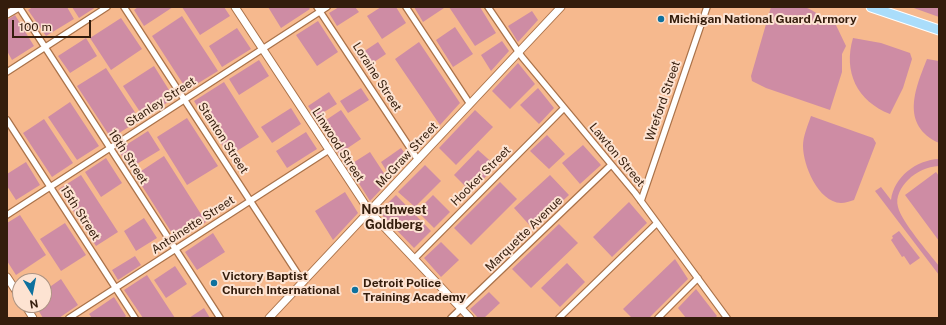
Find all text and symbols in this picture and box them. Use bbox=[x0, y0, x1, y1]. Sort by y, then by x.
scale bar bbox=[14, 12, 93, 38]
place label: Michigan National Guard Armory bbox=[669, 12, 857, 26]
marker: Michigan National Guard Armory bbox=[656, 14, 666, 24]
text: 100 m bbox=[19, 20, 52, 34]
street label: Loraine Street bbox=[349, 40, 405, 114]
street label: Wreford Street bbox=[643, 59, 683, 143]
street label: Stanley Street bbox=[123, 74, 199, 130]
street label: Stanton Street bbox=[195, 100, 251, 176]
street label: Linwood Street bbox=[309, 106, 367, 184]
street label: McGraw Street bbox=[373, 119, 441, 191]
street label: Lawton Street bbox=[586, 120, 648, 190]
street label: 16th Street bbox=[105, 127, 151, 187]
street label: Hooker Street bbox=[448, 143, 514, 209]
street label: 15th Street bbox=[57, 183, 103, 243]
street label: Antoinette Street bbox=[149, 193, 237, 257]
street label: Marquette Avenue bbox=[482, 193, 566, 275]
district label: Northwest Goldberg bbox=[361, 202, 427, 233]
place label: Victory Baptist Church International bbox=[222, 269, 340, 297]
north arrow bbox=[12, 273, 52, 313]
place label: Detroit Police Training Academy bbox=[363, 276, 466, 304]
marker: Victory Baptist Church International bbox=[209, 278, 219, 288]
marker: Detroit Police Training Academy bbox=[350, 285, 360, 295]
text: N bbox=[29, 297, 39, 310]

